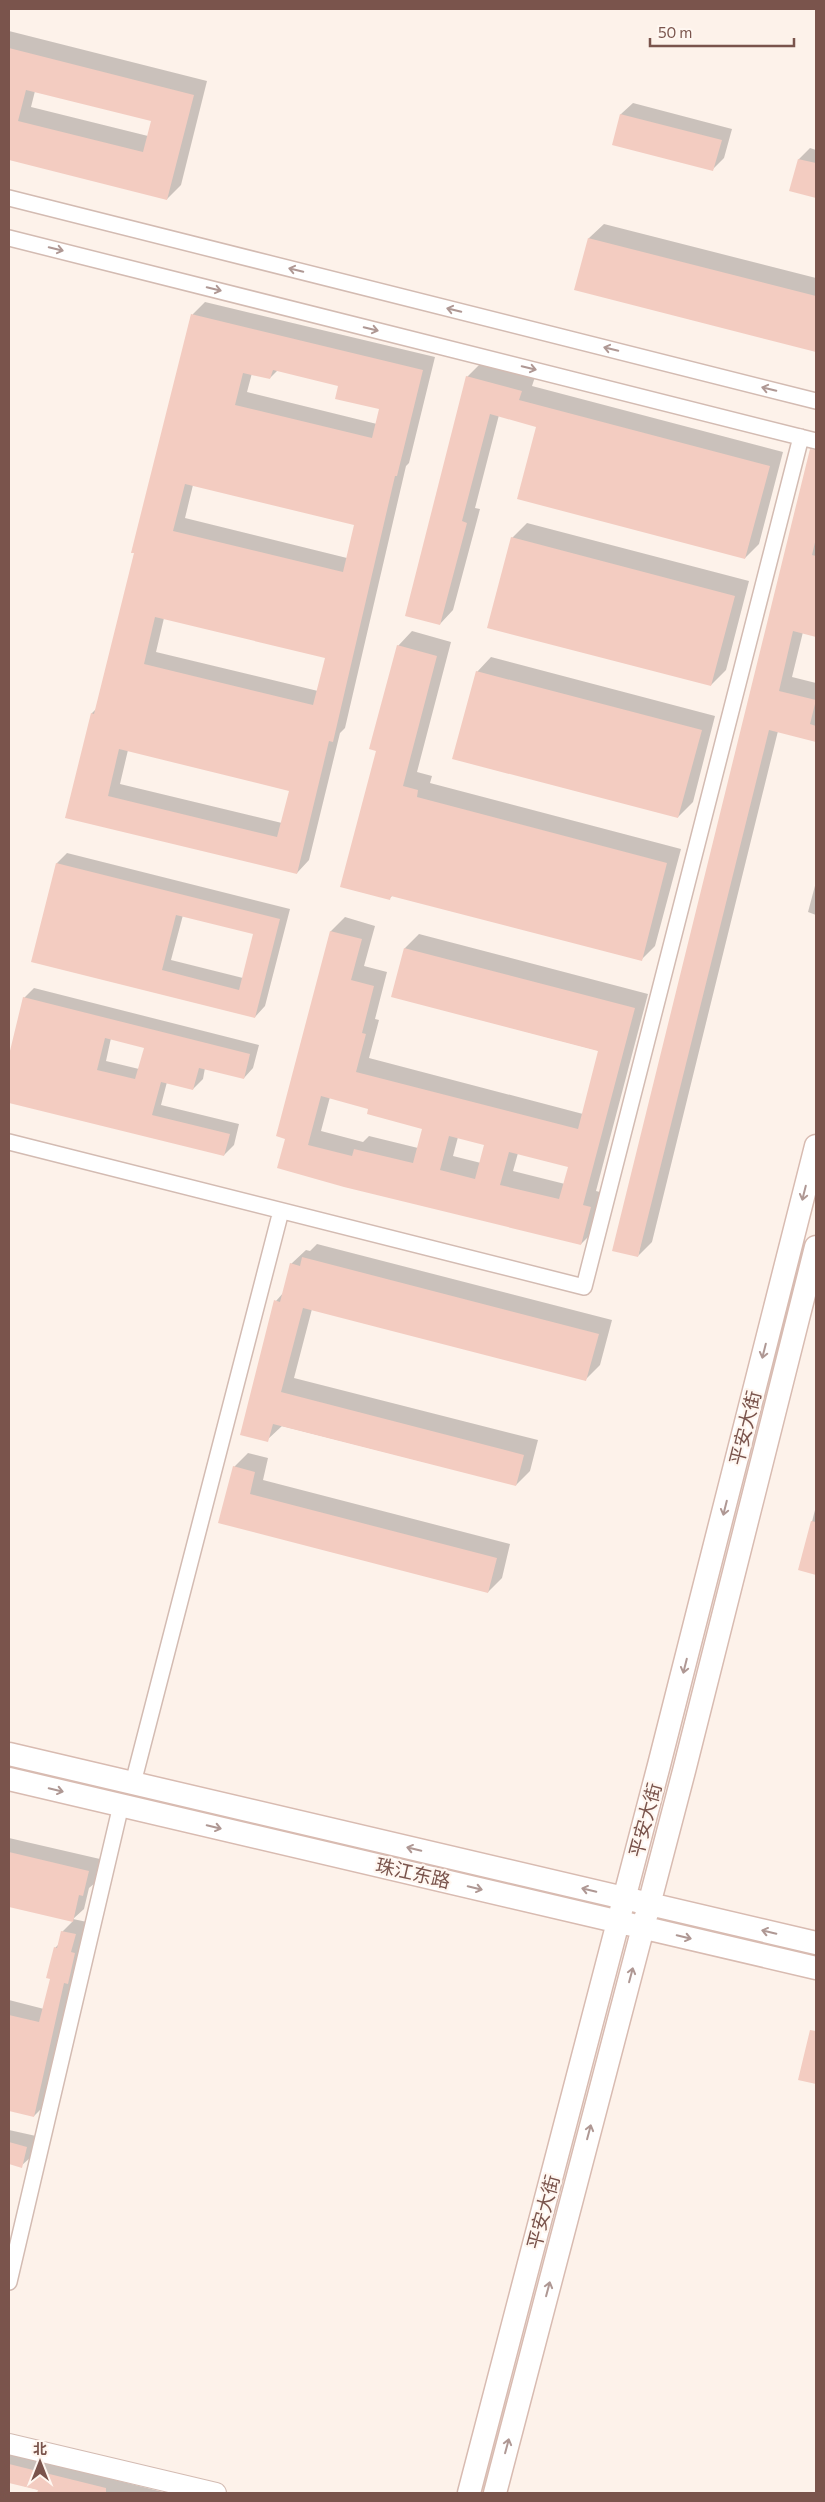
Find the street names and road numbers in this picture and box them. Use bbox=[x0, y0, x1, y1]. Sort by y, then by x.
street label: 平安大街 bbox=[724, 1388, 765, 1468]
street label: 平安大街 bbox=[624, 1780, 665, 1860]
street label: 珠江东路 bbox=[373, 1853, 453, 1892]
street label: 平安大街 bbox=[522, 2172, 563, 2252]

